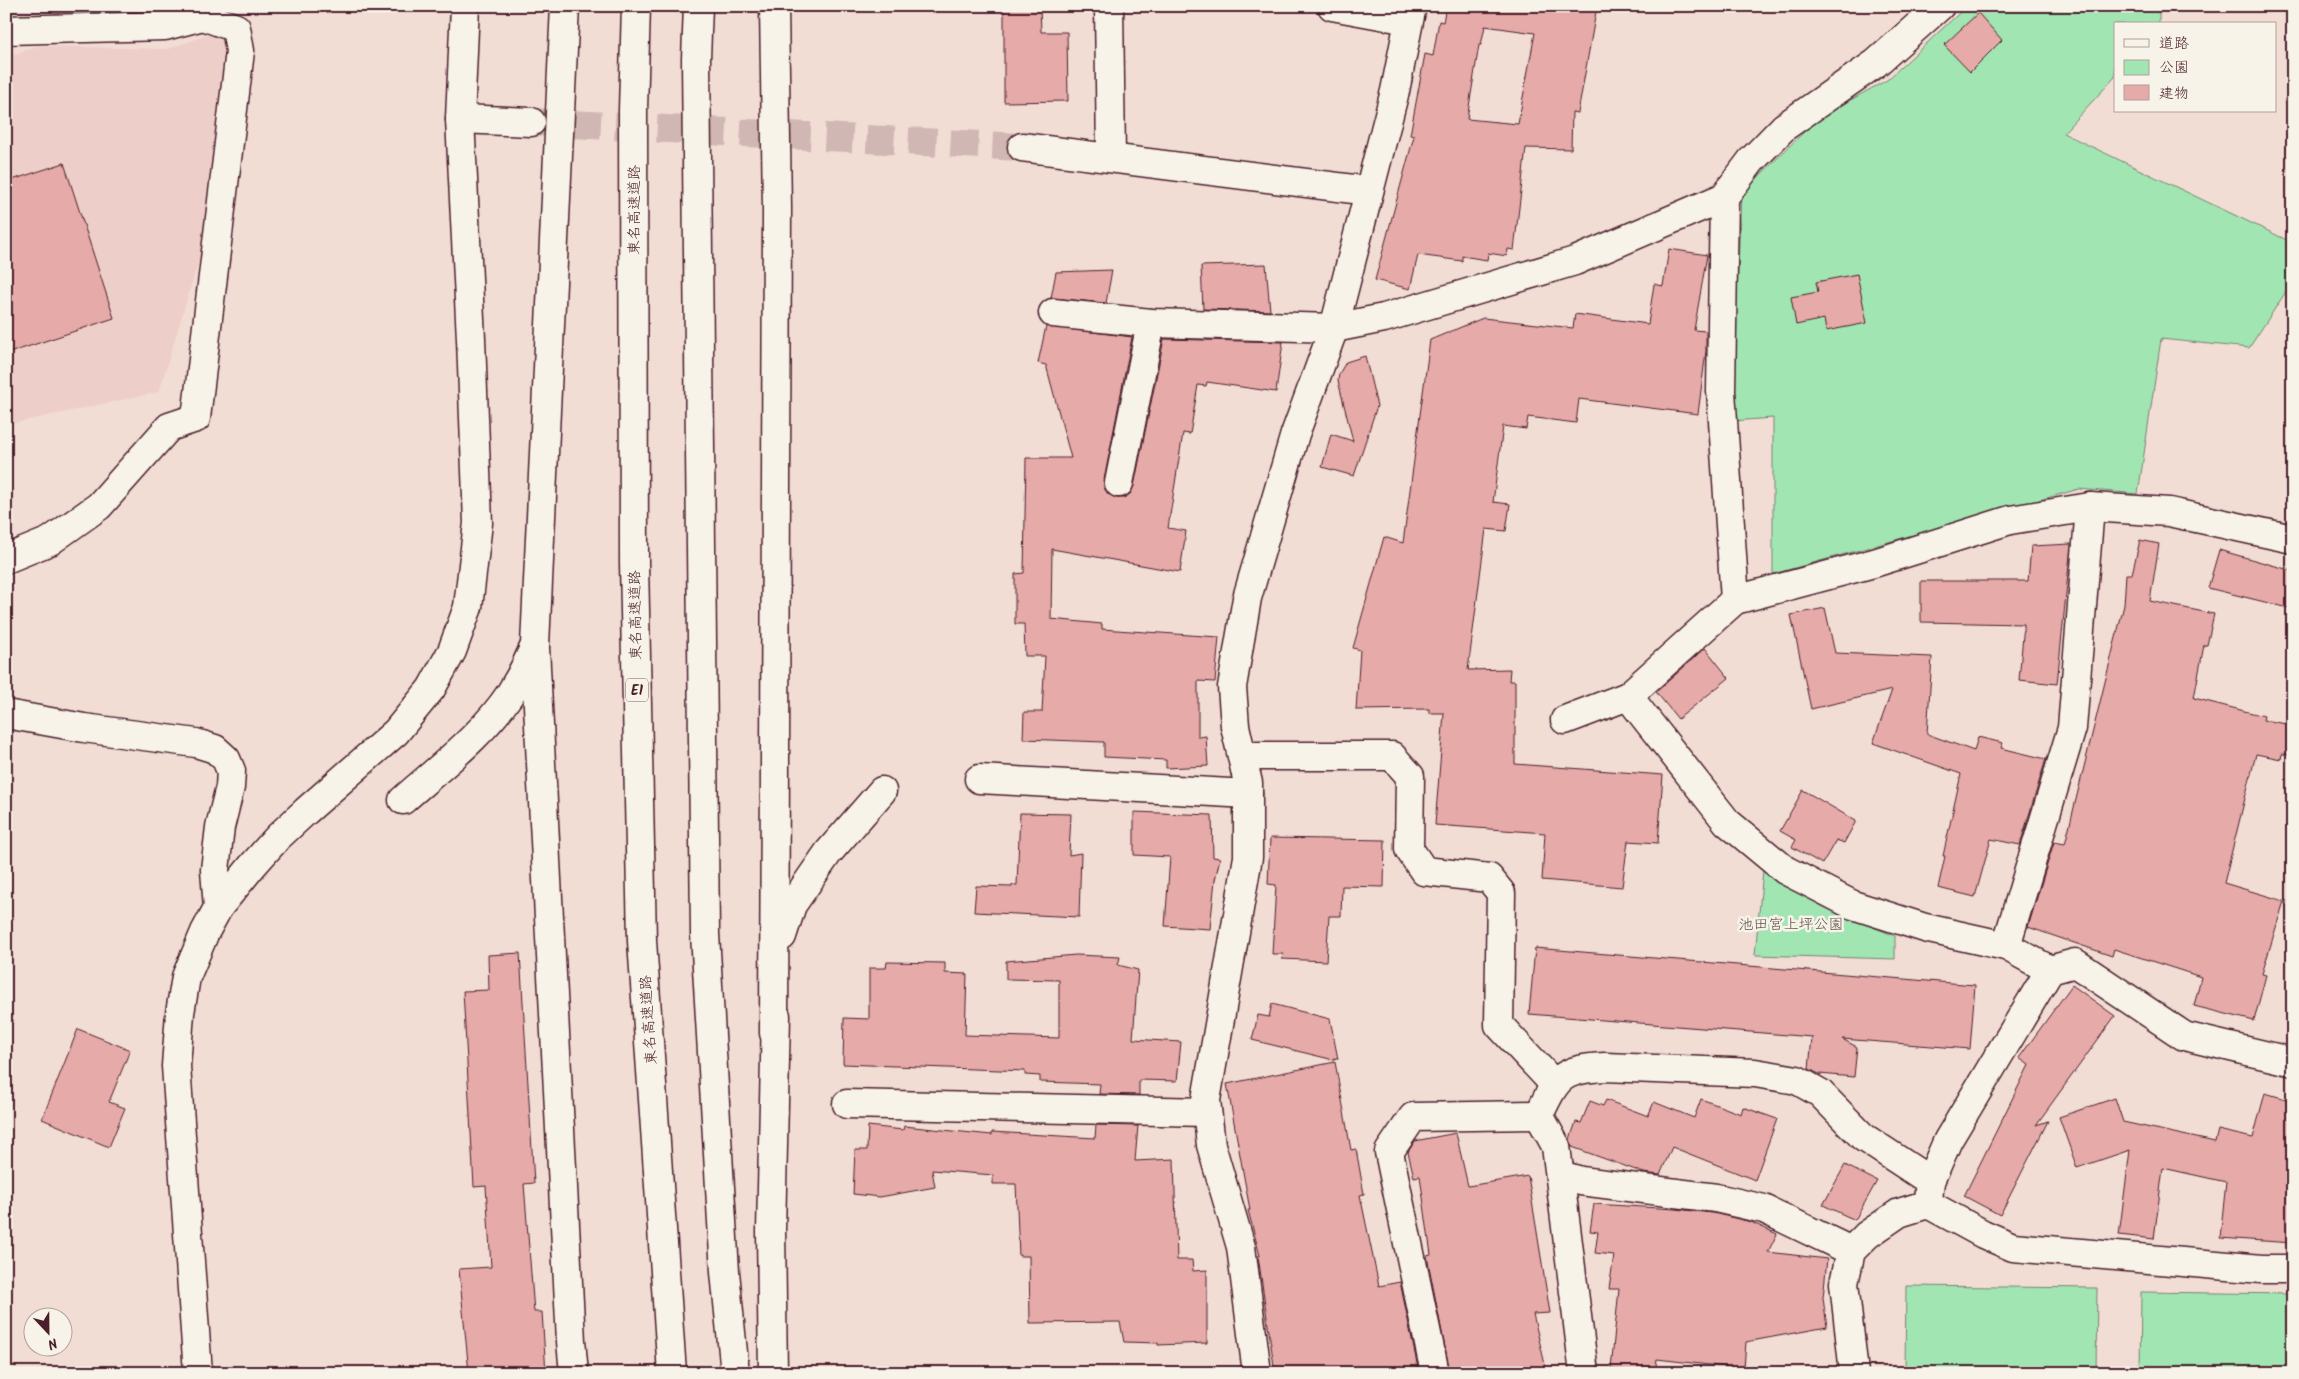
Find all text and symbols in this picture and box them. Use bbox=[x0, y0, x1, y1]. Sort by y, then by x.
legend bbox=[2114, 22, 2276, 112]
text: 道路 bbox=[2159, 32, 2189, 56]
text: 公園 bbox=[2159, 56, 2189, 80]
text: 建物 bbox=[2159, 82, 2189, 106]
street label: 東名高速道路 bbox=[623, 165, 647, 255]
street label: 東名高速道路 bbox=[623, 570, 649, 660]
road number: E1 bbox=[626, 678, 648, 702]
park label: 池田宮上坪公園 bbox=[1738, 913, 1844, 937]
street label: 東名高速道路 bbox=[634, 974, 664, 1066]
north arrow bbox=[22, 1306, 72, 1356]
text: N bbox=[44, 1331, 61, 1355]

